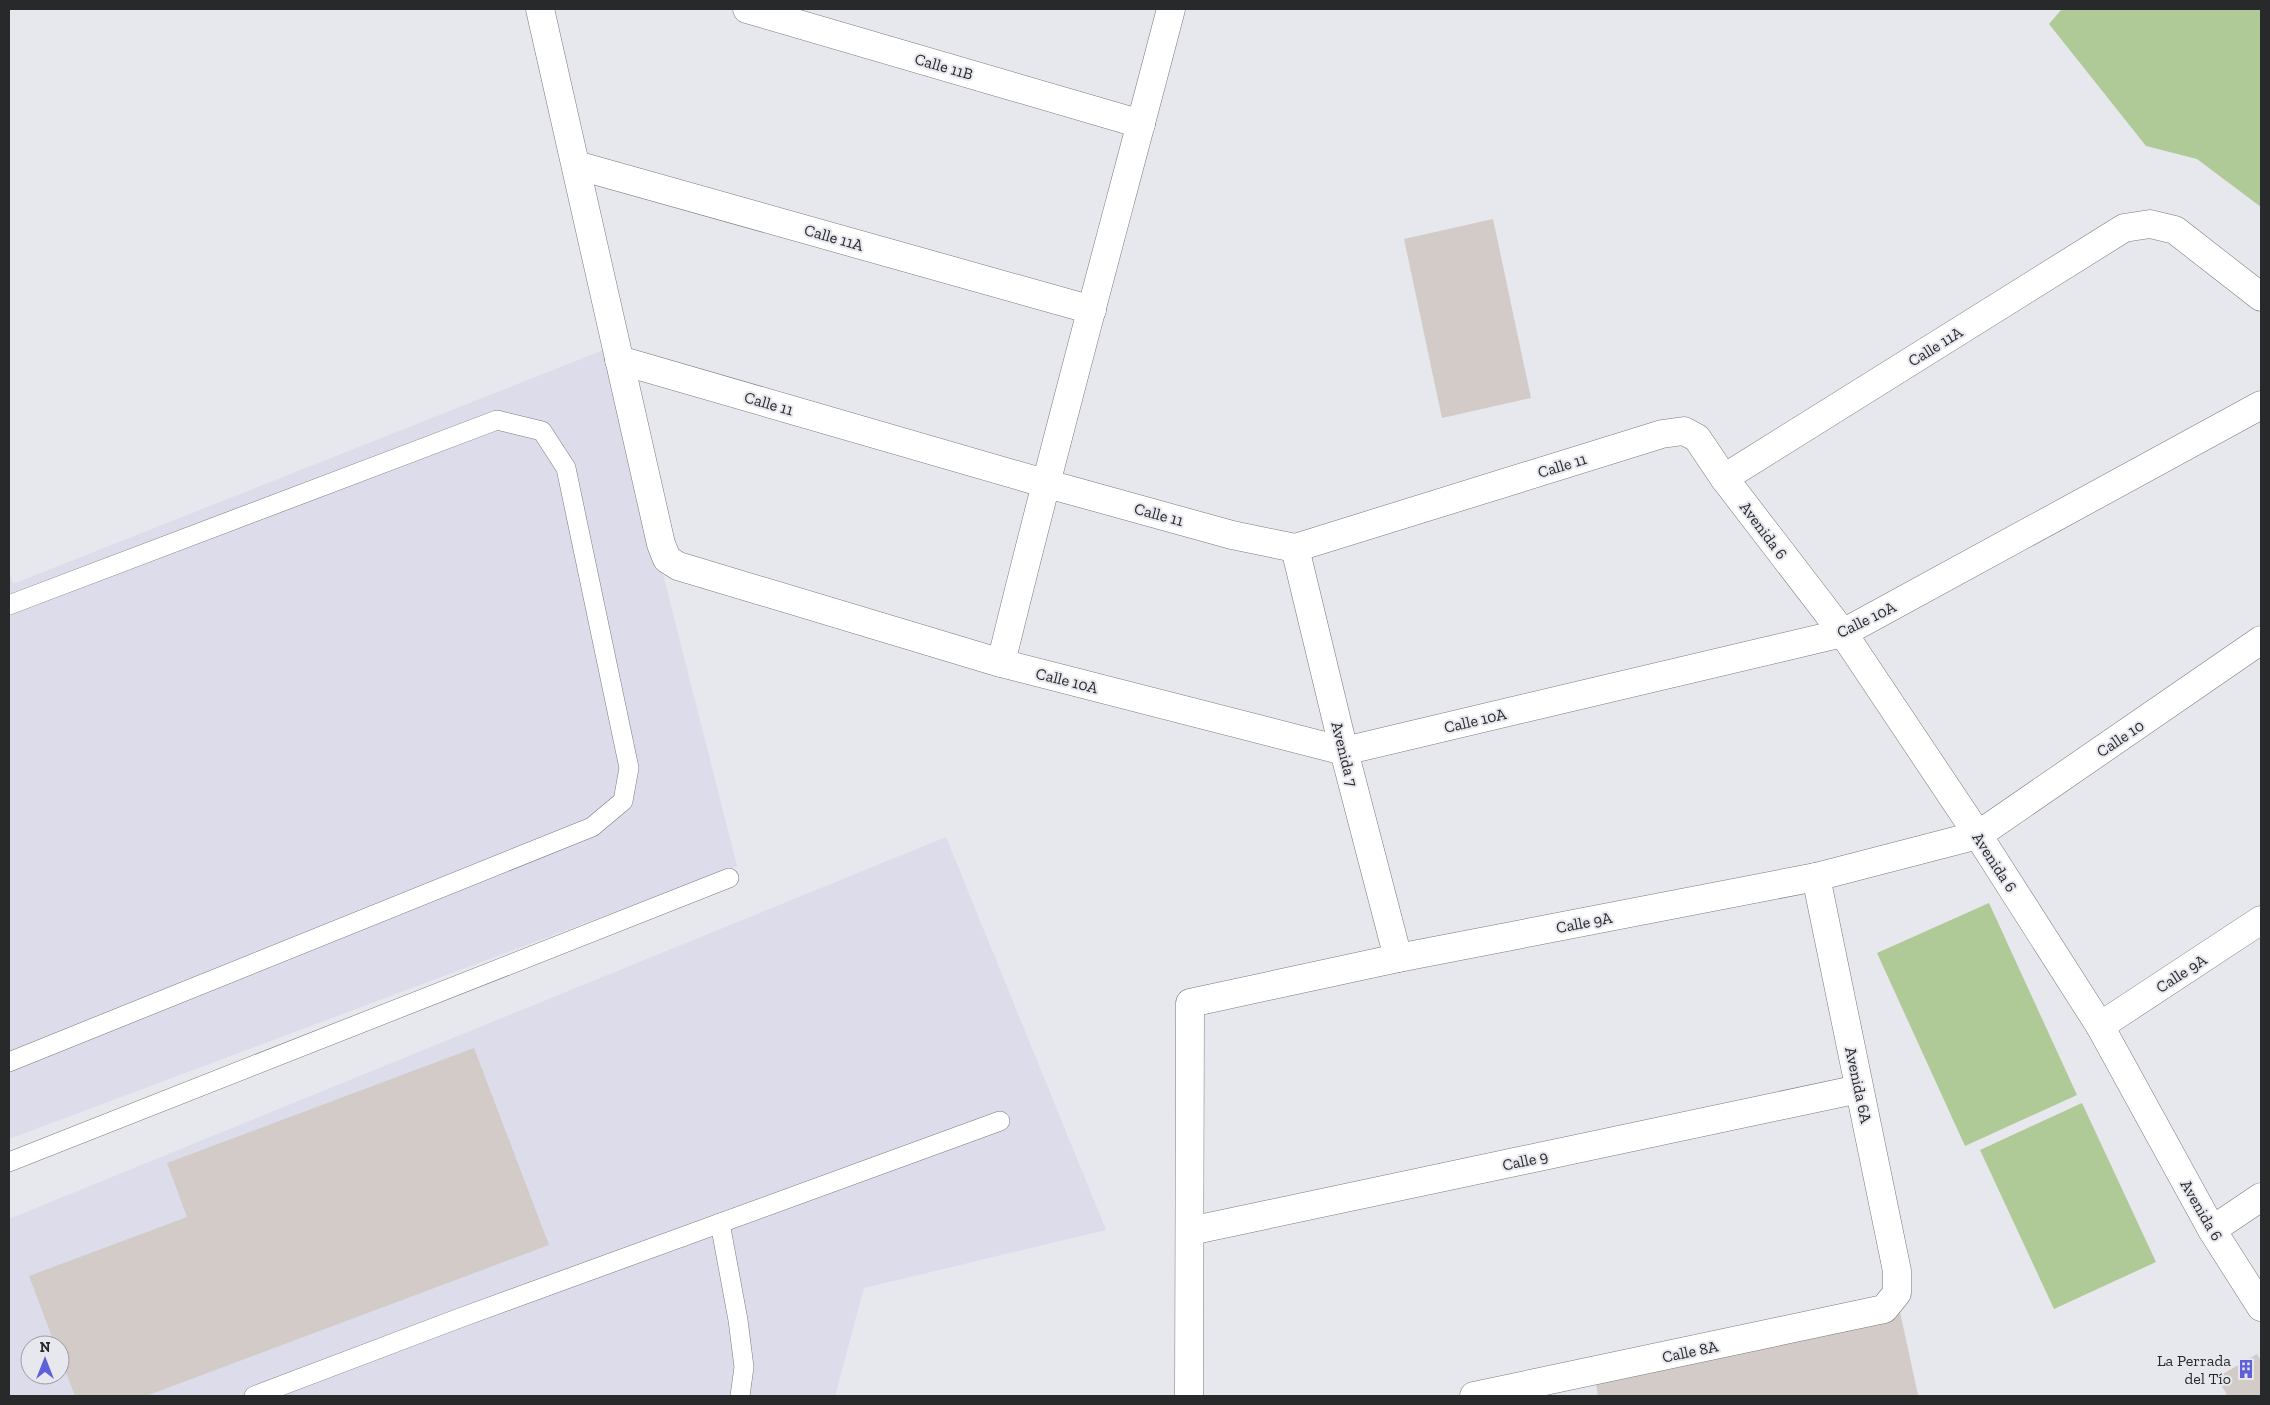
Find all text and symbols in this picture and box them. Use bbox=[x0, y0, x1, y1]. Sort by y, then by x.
street label: Calle 11B bbox=[913, 49, 976, 84]
street label: Calle 11A bbox=[802, 220, 866, 255]
street label: Calle 11A bbox=[1905, 322, 1966, 370]
street label: Calle 11 bbox=[742, 387, 796, 420]
street label: Calle 11 bbox=[1535, 449, 1589, 482]
street label: Avenida 6 bbox=[1736, 498, 1791, 563]
street label: Calle 11 bbox=[1132, 499, 1186, 530]
street label: Calle 10A bbox=[1834, 597, 1899, 642]
street label: Calle 10A bbox=[1034, 664, 1100, 698]
street label: Calle 10A bbox=[1442, 704, 1509, 737]
street label: Calle 10 bbox=[2093, 716, 2148, 761]
street label: Avenida 7 bbox=[1327, 720, 1362, 789]
street label: Avenida 6 bbox=[1968, 829, 2021, 896]
street label: Calle 9A bbox=[1555, 908, 1614, 937]
street label: Calle 9A bbox=[2152, 950, 2211, 997]
street label: Avenida 6A bbox=[1841, 1045, 1876, 1126]
street label: Calle 9 bbox=[1501, 1146, 1550, 1175]
street label: Avenida 6 bbox=[2177, 1176, 2227, 1244]
north arrow bbox=[20, 1335, 70, 1385]
street label: Calle 8A bbox=[1660, 1336, 1720, 1367]
text: N bbox=[40, 1339, 51, 1356]
place label: La Perrada del Tío bbox=[2157, 1351, 2231, 1388]
building icon: La Perrada del Tío bbox=[2235, 1358, 2257, 1380]

